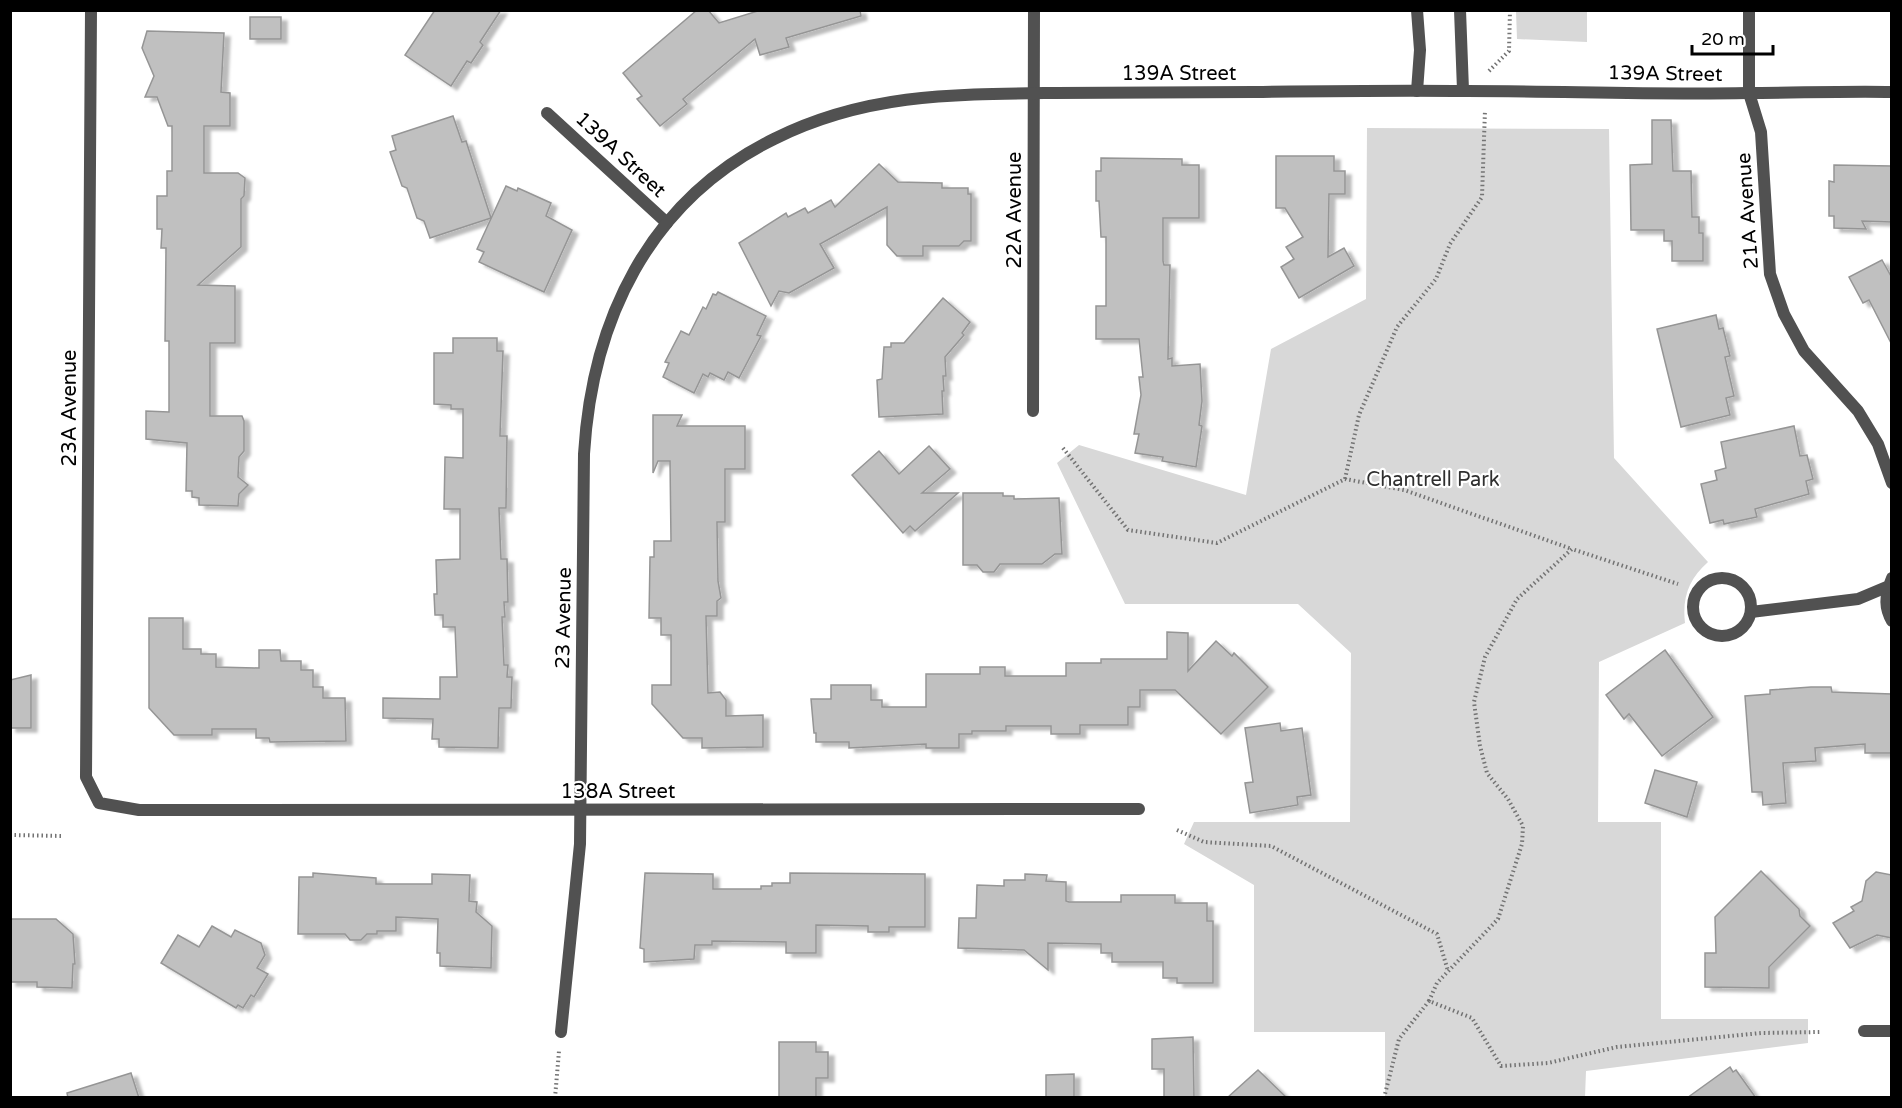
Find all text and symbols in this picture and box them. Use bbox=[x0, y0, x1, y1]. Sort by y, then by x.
scale bar bbox=[1692, 18, 1773, 56]
text: 20 m bbox=[1701, 28, 1745, 50]
street label: 139A Street bbox=[1607, 61, 1723, 87]
street label: 139A Street bbox=[1122, 62, 1237, 86]
street label: 139A Street bbox=[570, 107, 671, 203]
street label: 22A Avenue bbox=[1003, 152, 1027, 268]
street label: 21A Avenue bbox=[1732, 152, 1764, 270]
street label: 23A Avenue bbox=[58, 350, 82, 466]
park label: Chantrell Park bbox=[1366, 468, 1500, 492]
street label: 23 Avenue bbox=[551, 567, 577, 669]
street label: 138A Street bbox=[561, 780, 676, 804]

